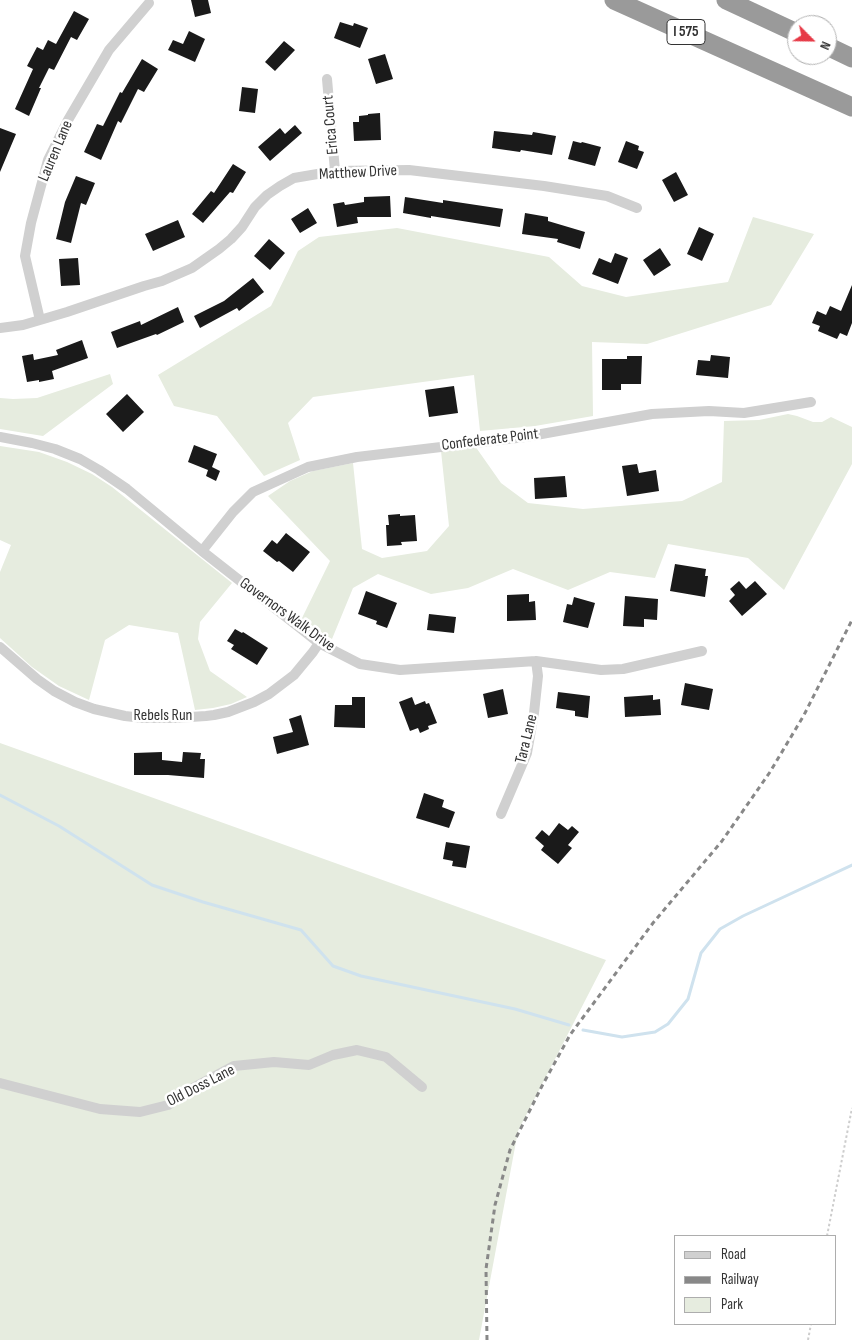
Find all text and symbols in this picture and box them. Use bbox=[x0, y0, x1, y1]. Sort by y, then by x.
north arrow bbox=[787, 15, 837, 65]
road number: I 575 bbox=[667, 20, 705, 44]
text: N bbox=[816, 39, 835, 52]
street label: Erica Court bbox=[319, 94, 343, 156]
street label: Lauren Lane bbox=[35, 118, 77, 184]
street label: Matthew Drive bbox=[319, 161, 397, 185]
street label: Confederate Point bbox=[441, 425, 539, 455]
street label: Governors Walk Drive bbox=[235, 574, 339, 656]
street label: Rebels Run bbox=[134, 706, 192, 726]
street label: Tara Lane bbox=[512, 712, 542, 766]
street label: Old Doss Lane bbox=[164, 1061, 238, 1111]
legend bbox=[674, 1235, 837, 1325]
text: Road bbox=[721, 1245, 746, 1264]
text: Railway bbox=[721, 1270, 759, 1289]
text: Park bbox=[721, 1295, 743, 1314]

